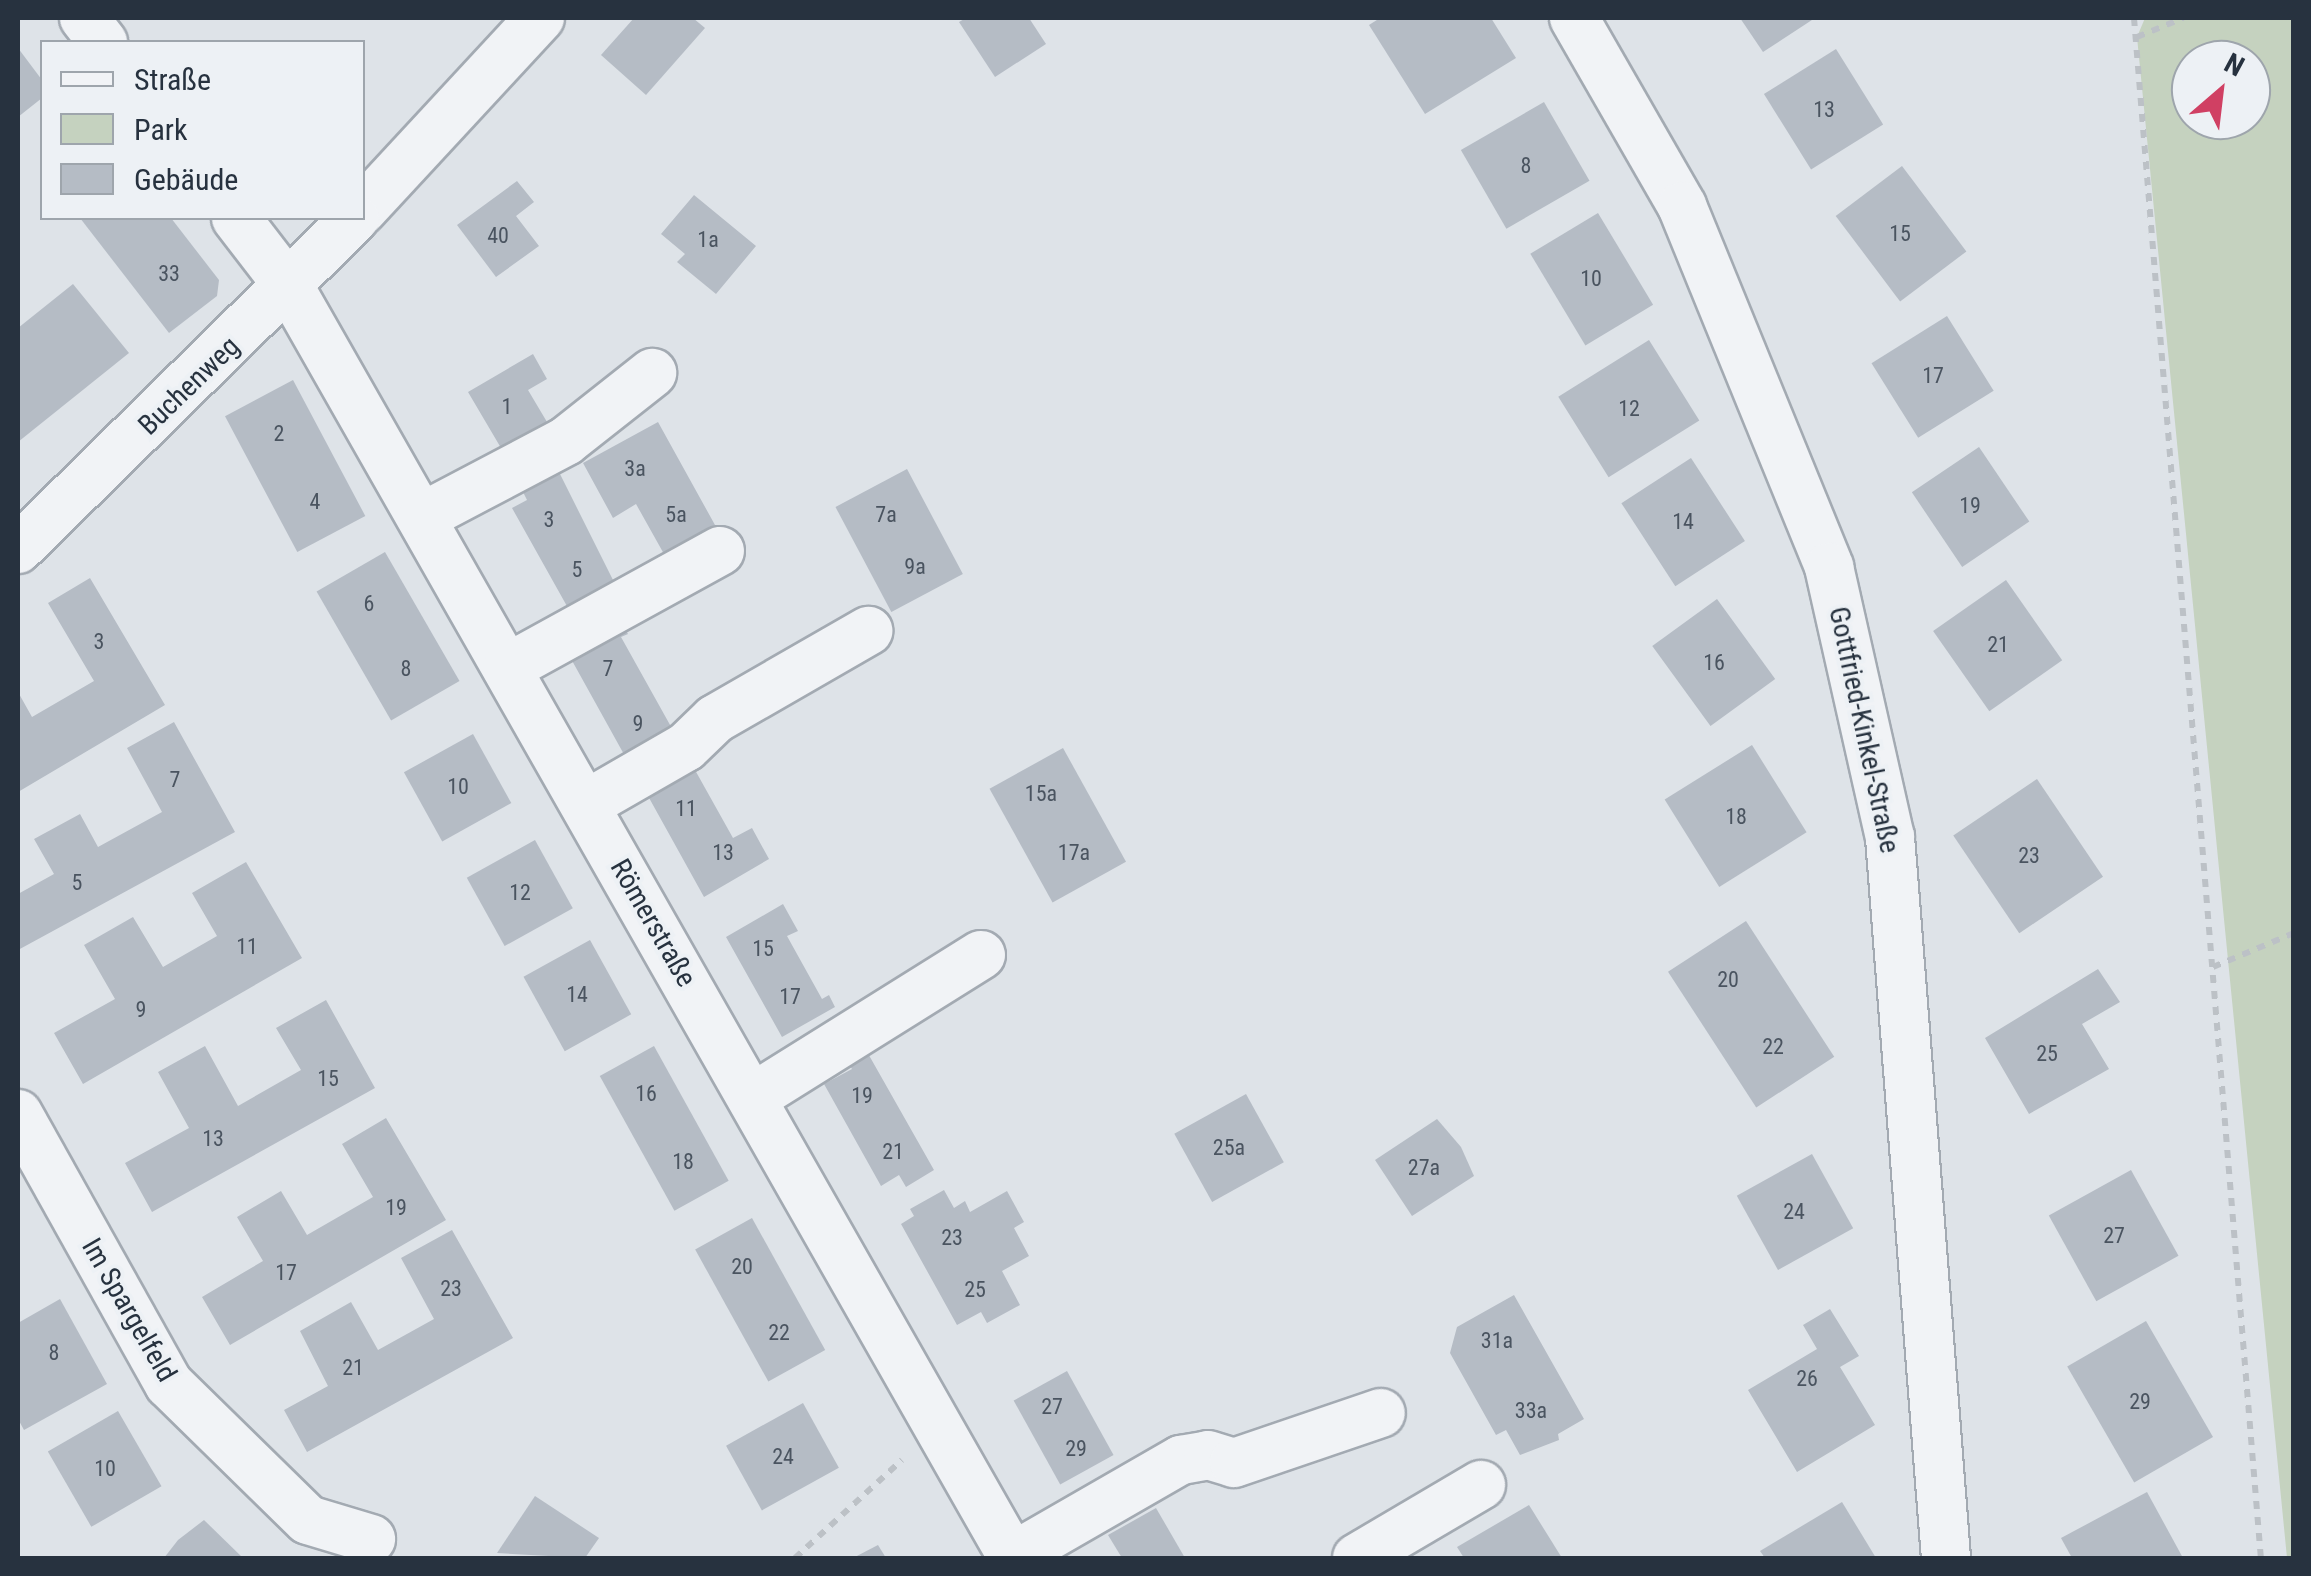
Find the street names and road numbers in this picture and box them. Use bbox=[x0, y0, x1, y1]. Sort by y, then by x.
street label: Buchenweg bbox=[132, 330, 246, 442]
street label: Gottfried-Kinkel-Straße bbox=[1821, 604, 1907, 856]
street label: Römerstraße bbox=[603, 853, 703, 993]
street label: Im Spargelfeld bbox=[74, 1232, 184, 1388]

